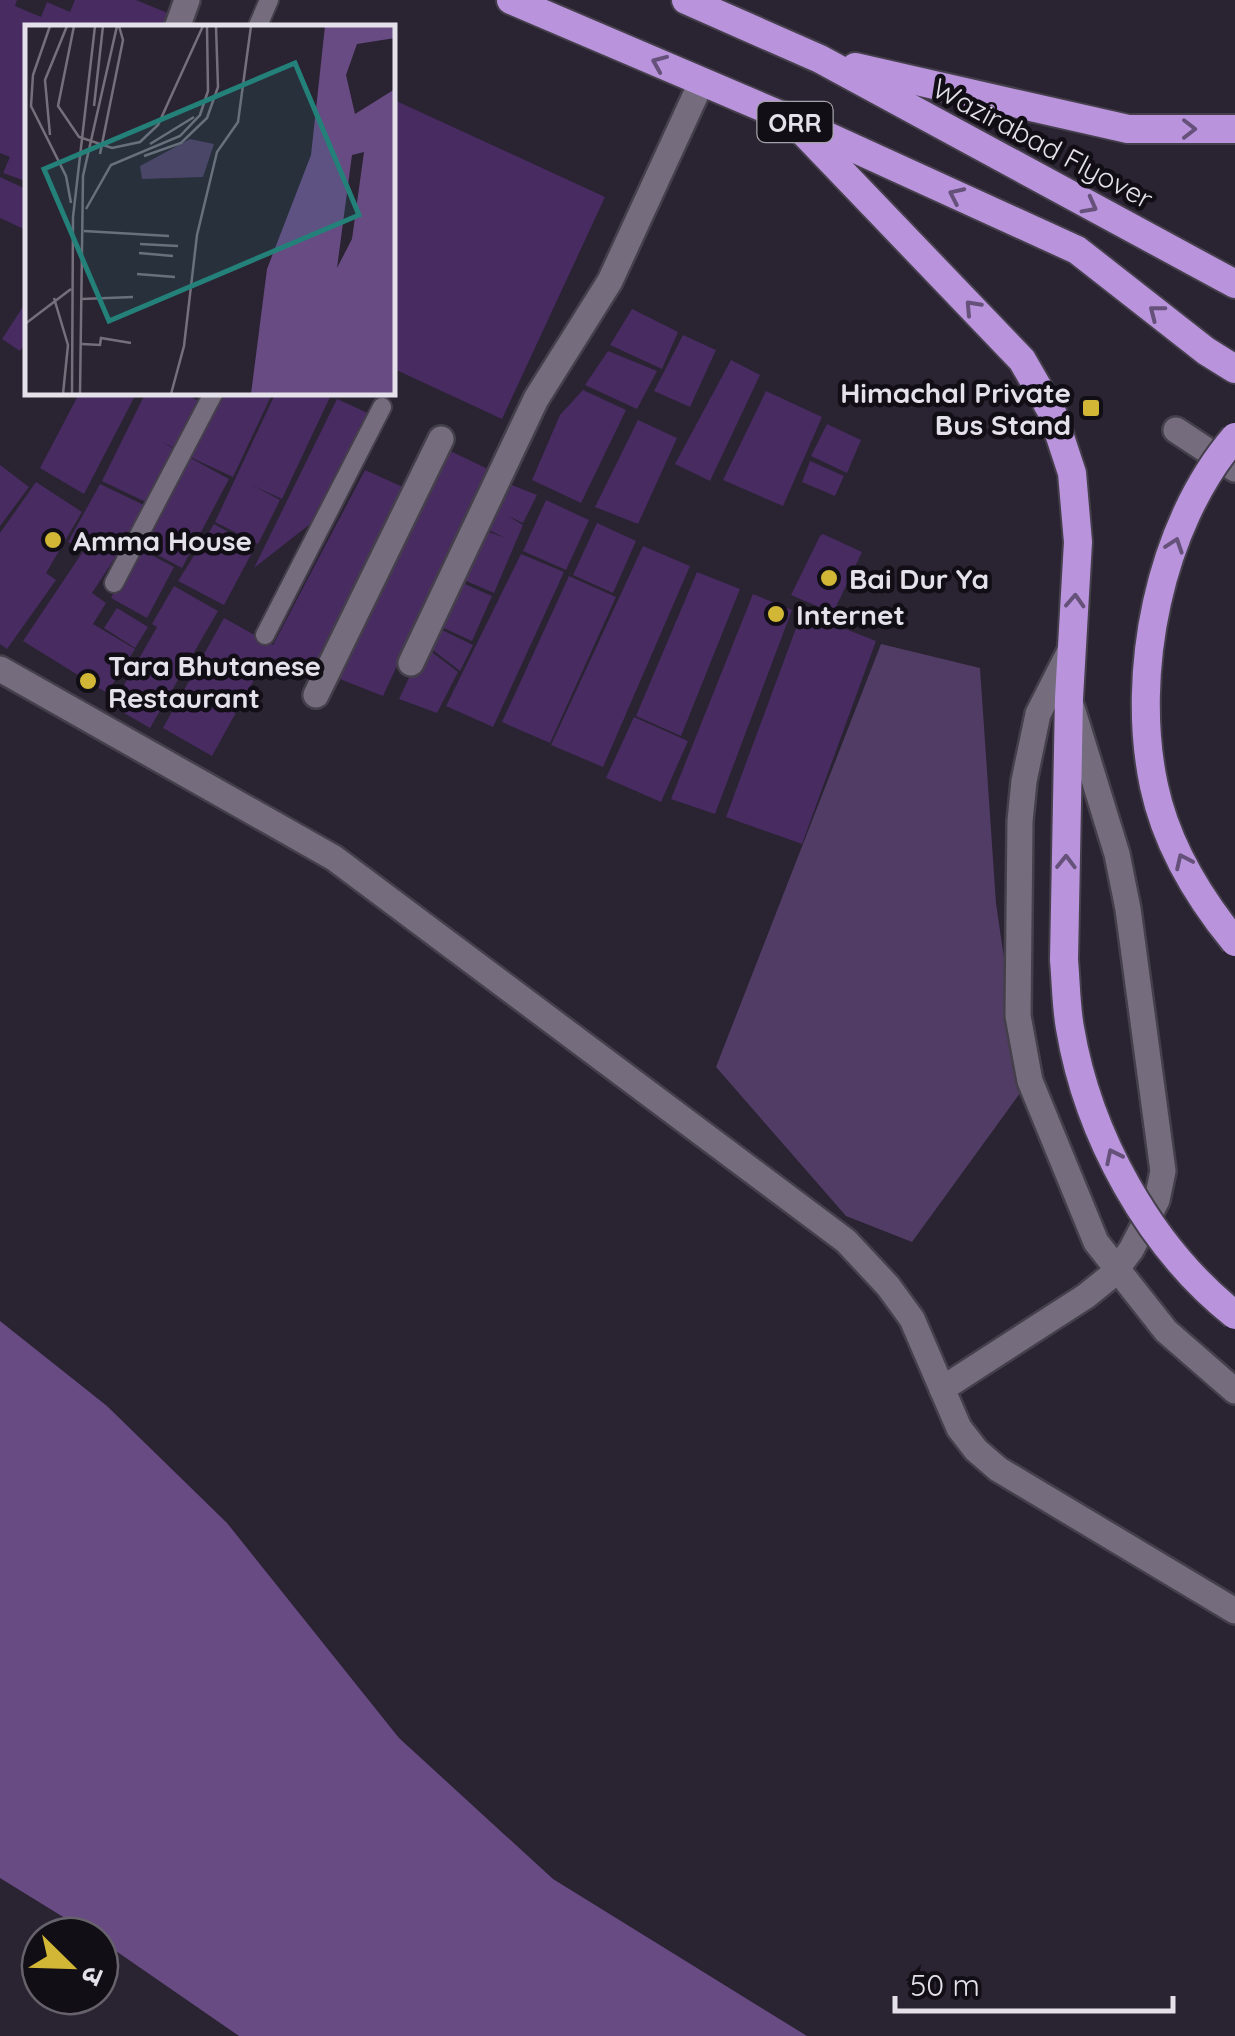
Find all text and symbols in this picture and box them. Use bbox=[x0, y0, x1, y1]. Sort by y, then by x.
inset map bbox=[25, 25, 395, 395]
one-way arrow bbox=[651, 55, 669, 75]
street label: Wazirabad Flyover bbox=[927, 70, 1159, 216]
road number: ORR bbox=[758, 102, 832, 142]
one-way arrow bbox=[1182, 118, 1198, 140]
one-way arrow bbox=[948, 187, 966, 207]
one-way arrow bbox=[1080, 193, 1098, 213]
one-way arrow bbox=[966, 300, 984, 319]
one-way arrow bbox=[1149, 306, 1167, 324]
place label: Himachal Private Bus Stand bbox=[840, 375, 1071, 442]
marker: Himachal Private Bus Stand bbox=[1080, 397, 1102, 419]
place label: Amma House bbox=[73, 523, 252, 558]
marker: Amma House bbox=[42, 529, 64, 551]
one-way arrow bbox=[1163, 538, 1183, 555]
place label: Bai Dur Ya bbox=[849, 561, 989, 596]
marker: Bai Dur Ya bbox=[818, 567, 840, 589]
one-way arrow bbox=[1064, 592, 1085, 608]
place label: Internet bbox=[796, 597, 905, 632]
marker: Internet bbox=[765, 603, 787, 625]
place label: Tara Bhutanese Restaurant bbox=[108, 648, 321, 715]
marker: Tara Bhutanese Restaurant bbox=[77, 670, 99, 692]
one-way arrow bbox=[1175, 853, 1195, 871]
one-way arrow bbox=[1055, 854, 1076, 870]
one-way arrow bbox=[1105, 1148, 1125, 1166]
north arrow bbox=[20, 1916, 120, 2016]
scale bar bbox=[895, 1951, 1172, 2013]
text: उ bbox=[74, 1962, 113, 1991]
text: 50 m bbox=[910, 1966, 980, 2004]

